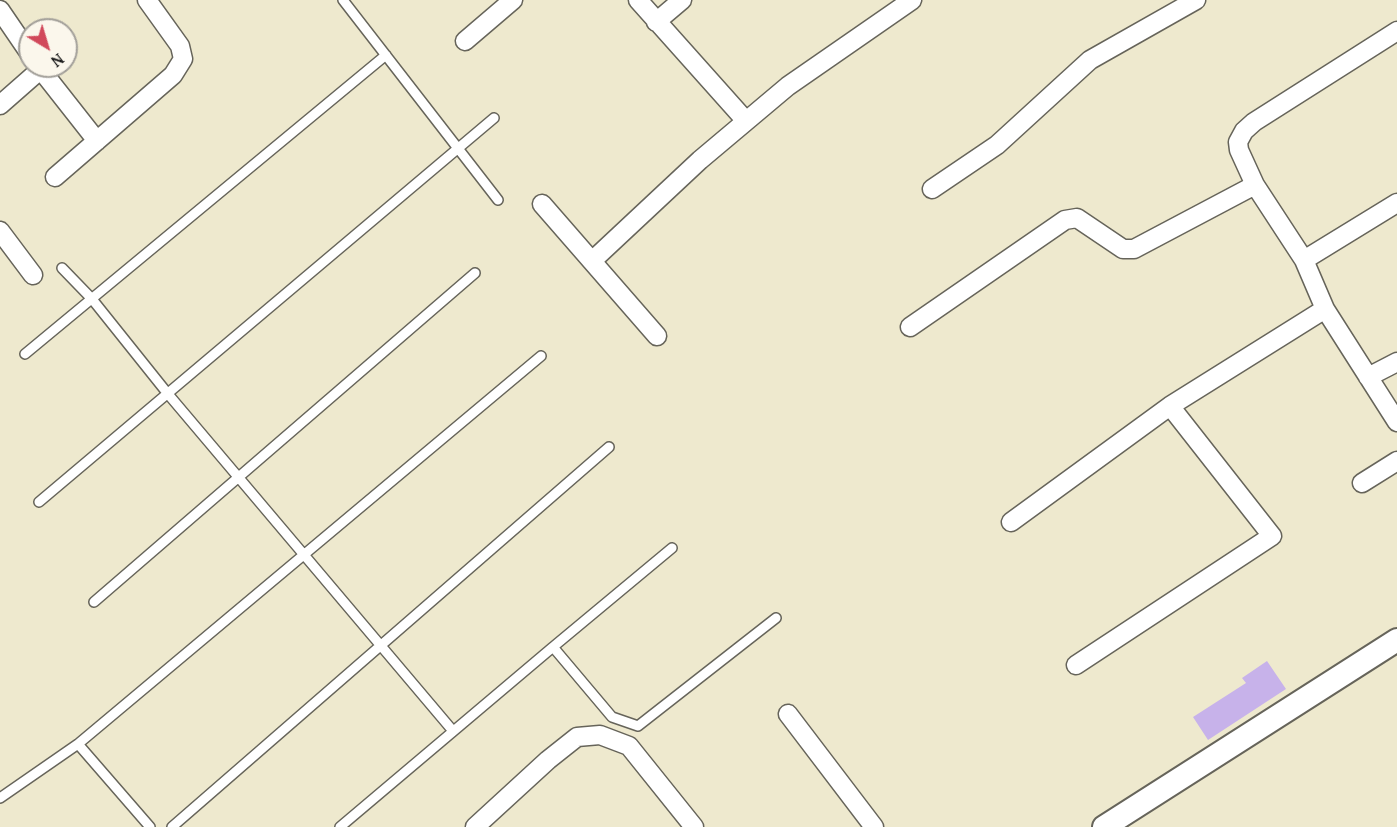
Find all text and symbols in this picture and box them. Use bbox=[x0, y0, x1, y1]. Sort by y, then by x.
north arrow bbox=[18, 18, 78, 78]
text: N bbox=[46, 48, 69, 73]

